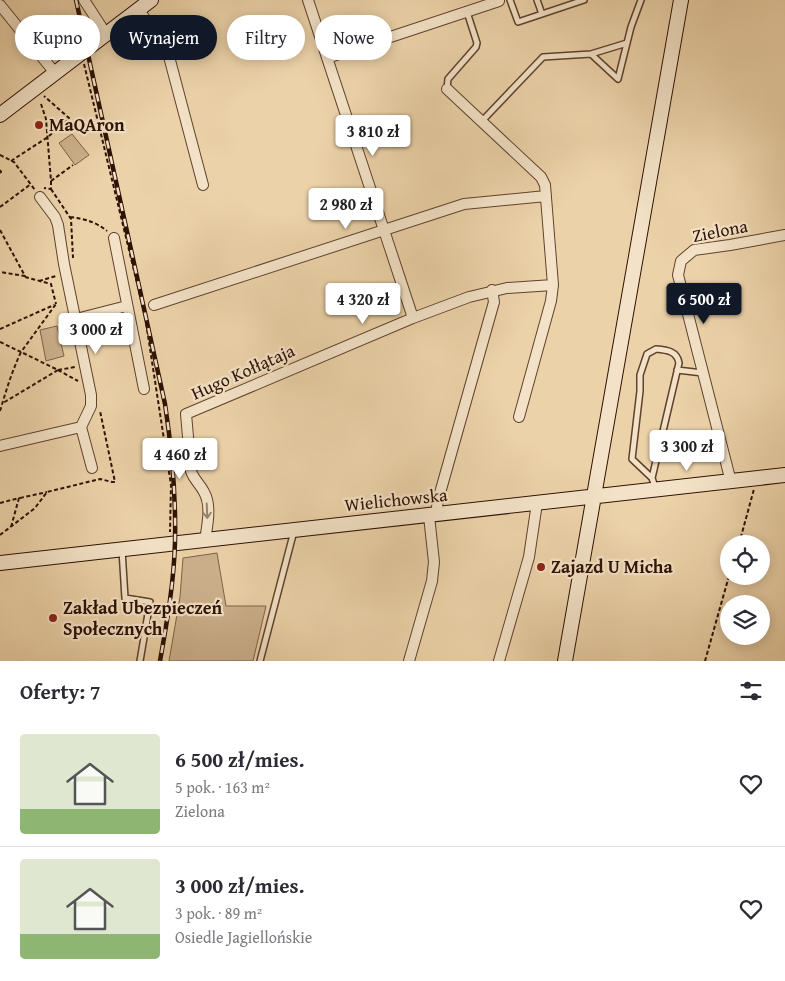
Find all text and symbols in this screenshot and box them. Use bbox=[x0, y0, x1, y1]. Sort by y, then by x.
chip: Kupno bbox=[15, 15, 100, 60]
chip: Wynajem bbox=[110, 15, 217, 60]
chip: Filtry bbox=[227, 15, 305, 60]
chip: Nowe bbox=[315, 15, 392, 60]
place label: MaQAron bbox=[49, 111, 125, 138]
pin: 3 810 zł bbox=[321, 114, 425, 157]
marker: MaQAron bbox=[33, 119, 45, 131]
text: 3 810 zł bbox=[346, 119, 400, 143]
pin: 2 980 zł bbox=[294, 188, 398, 230]
text: 2 980 zł bbox=[319, 192, 373, 216]
street label: Zielona bbox=[690, 212, 750, 249]
pin: 4 320 zł bbox=[311, 282, 415, 325]
pin: 6 500 zł bbox=[652, 282, 756, 325]
text: 4 320 zł bbox=[336, 287, 390, 311]
text: 6 500 zł bbox=[677, 287, 731, 311]
pin: 3 000 zł bbox=[44, 312, 148, 355]
text: 3 000 zł bbox=[69, 317, 123, 341]
street label: Hugo Kołłątaja bbox=[187, 336, 299, 406]
pin: 3 300 zł bbox=[635, 430, 739, 472]
text: 3 300 zł bbox=[660, 434, 714, 458]
pin: 4 460 zł bbox=[128, 438, 232, 480]
text: 4 460 zł bbox=[153, 442, 207, 466]
street label: Wielichowska bbox=[343, 481, 449, 518]
one-way arrow bbox=[203, 502, 212, 518]
map controls bbox=[720, 535, 770, 645]
button: locate bbox=[720, 535, 770, 585]
place label: Zajazd U Micha bbox=[551, 553, 673, 580]
marker: Zajazd U Micha bbox=[535, 561, 547, 573]
place label: Zakład Ubezpieczeń Społecznych bbox=[63, 594, 223, 642]
button: layers bbox=[720, 595, 770, 645]
marker: Zakład Ubezpieczeń Społecznych bbox=[47, 612, 59, 624]
text: Oferty: 7 bbox=[20, 676, 101, 707]
icon: filters bbox=[737, 677, 765, 705]
text: 6 500 zł/mies. bbox=[175, 744, 305, 775]
icon: home bbox=[60, 754, 120, 814]
icon: heart bbox=[737, 770, 765, 798]
text: 5 pok. · 163 m² bbox=[175, 775, 270, 799]
text: Zielona bbox=[175, 799, 225, 823]
text: 3 000 zł/mies. bbox=[175, 870, 305, 901]
icon: home bbox=[60, 879, 120, 939]
icon: heart bbox=[737, 895, 765, 923]
text: 3 pok. · 89 m² bbox=[175, 901, 262, 925]
text: Osiedle Jagiellońskie bbox=[175, 925, 312, 949]

